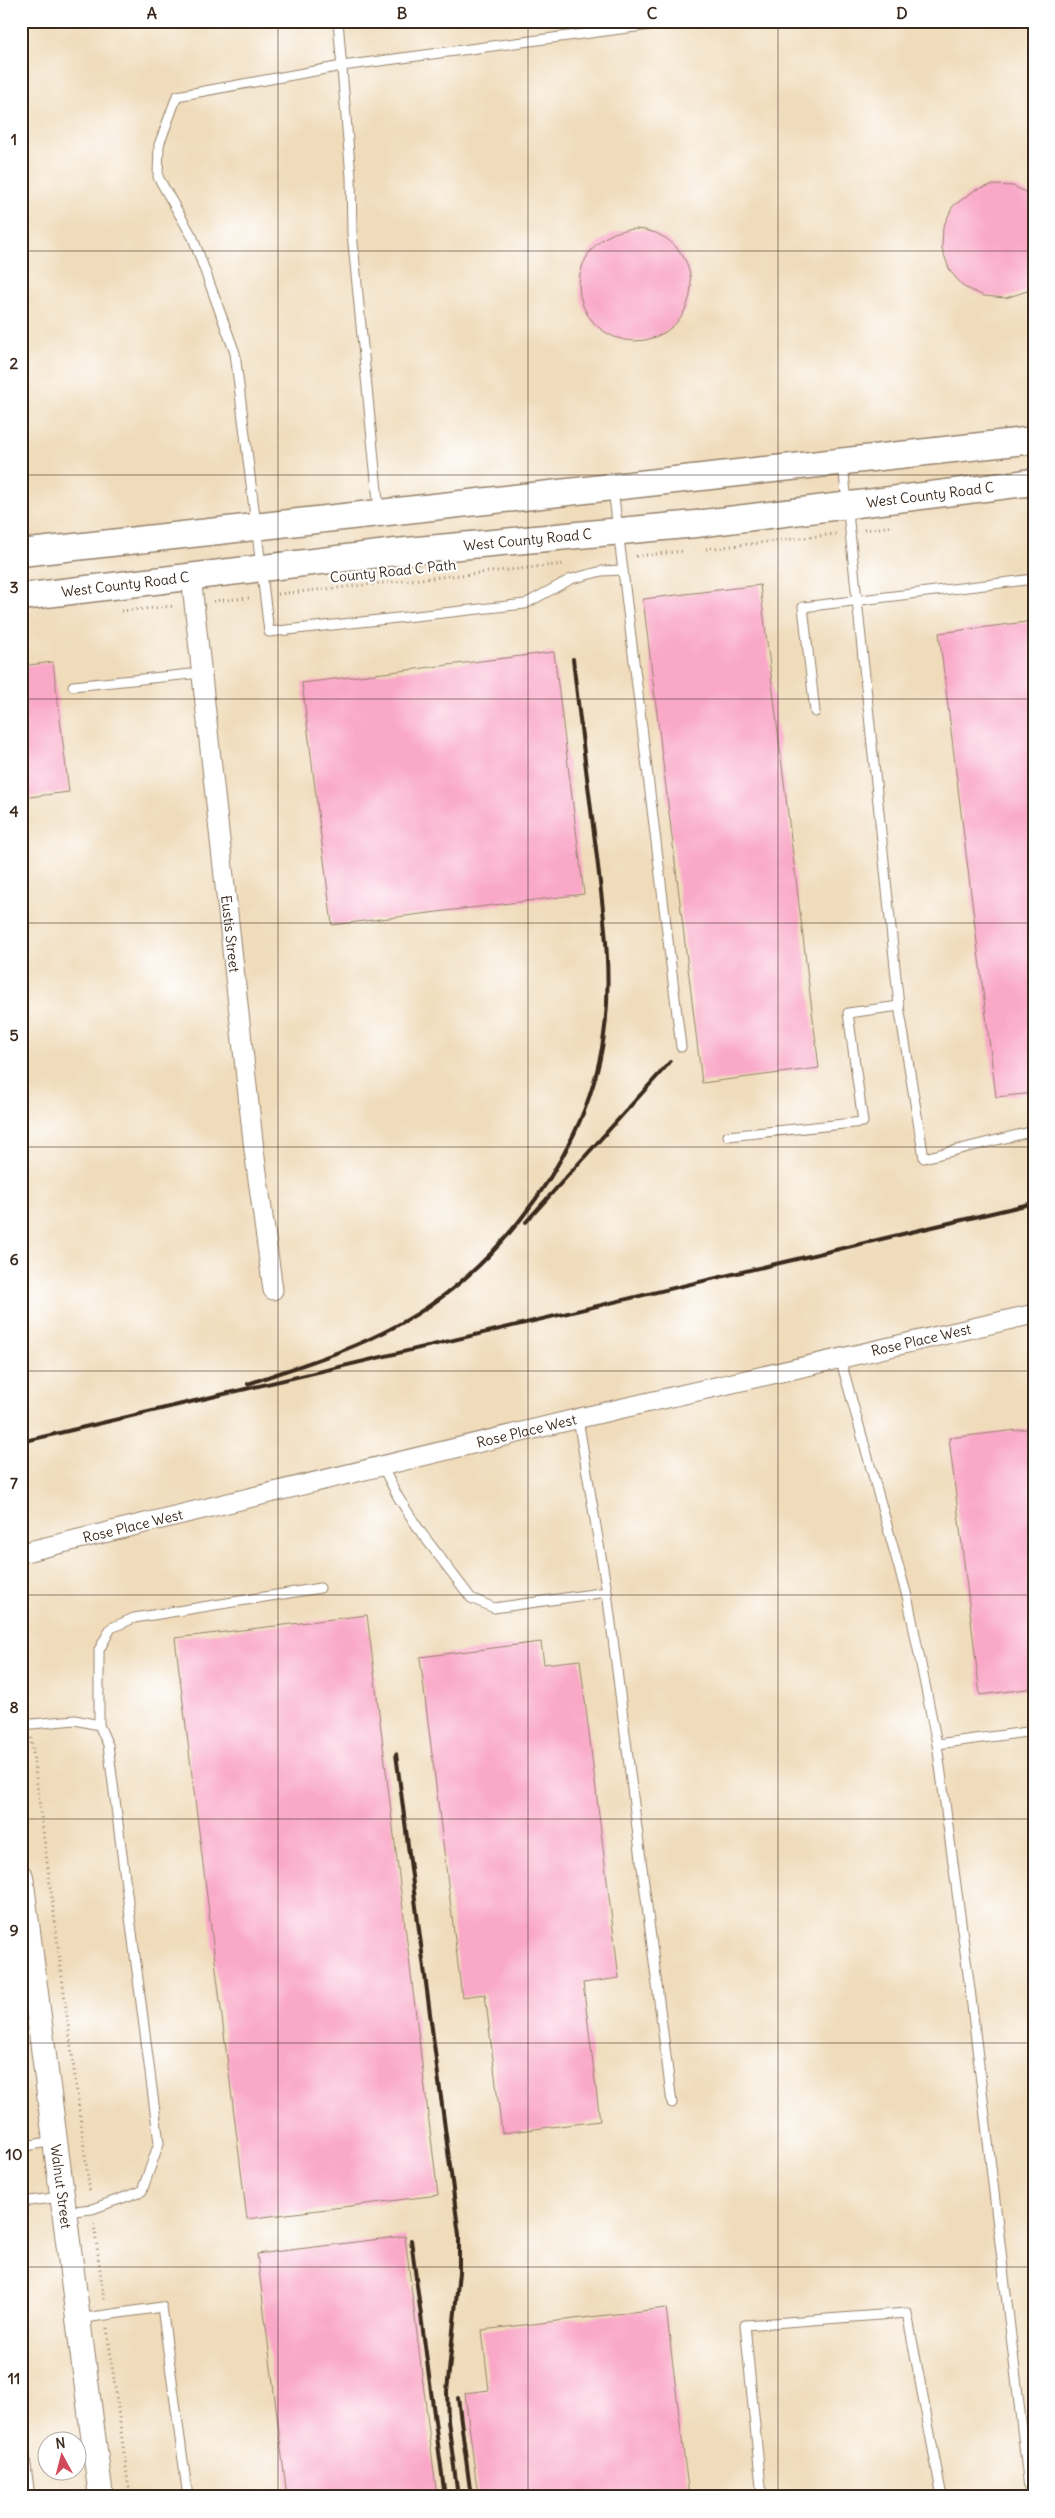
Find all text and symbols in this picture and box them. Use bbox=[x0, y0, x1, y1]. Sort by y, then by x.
text: A bbox=[147, 3, 157, 23]
text: B bbox=[397, 3, 408, 23]
text: C bbox=[647, 3, 658, 23]
text: D bbox=[896, 3, 908, 23]
text: 1 bbox=[11, 129, 17, 149]
text: 2 bbox=[10, 353, 19, 373]
street label: West County Road C bbox=[865, 478, 995, 512]
street label: West County Road C bbox=[463, 525, 593, 555]
street label: County Road C Path bbox=[329, 555, 457, 587]
street label: West County Road C bbox=[60, 568, 190, 601]
text: 3 bbox=[9, 577, 19, 597]
text: 4 bbox=[9, 801, 19, 821]
street label: Eustis Street bbox=[217, 894, 243, 974]
text: 5 bbox=[9, 1025, 19, 1045]
text: 6 bbox=[9, 1249, 19, 1269]
street label: Rose Place West bbox=[869, 1320, 973, 1360]
street label: Rose Place West bbox=[475, 1410, 578, 1452]
text: 7 bbox=[10, 1473, 18, 1493]
street label: Rose Place West bbox=[81, 1505, 185, 1547]
text: 8 bbox=[9, 1697, 19, 1717]
text: 9 bbox=[9, 1920, 19, 1940]
street label: Walnut Street bbox=[47, 2143, 75, 2230]
text: 10 bbox=[6, 2144, 22, 2164]
text: 11 bbox=[8, 2368, 20, 2388]
north arrow bbox=[38, 2430, 88, 2480]
text: N bbox=[55, 2434, 66, 2453]

